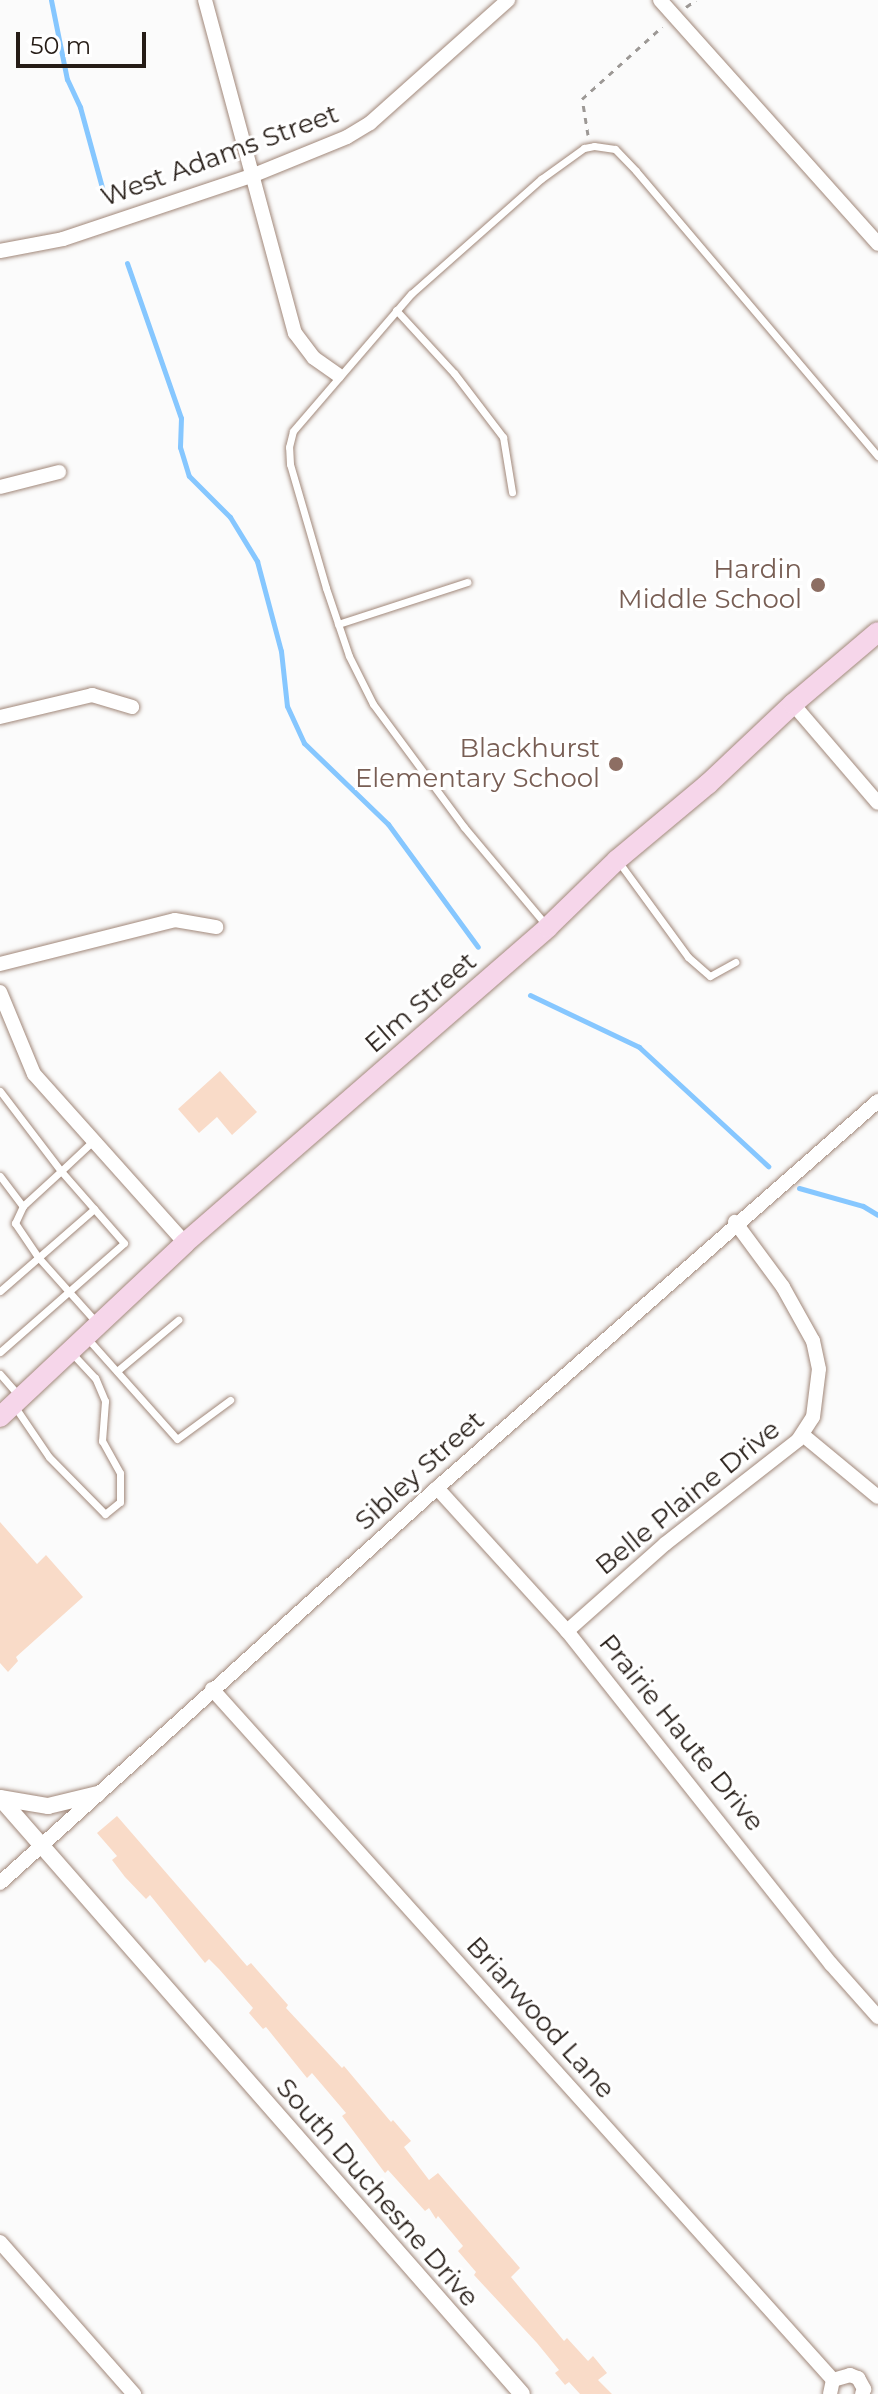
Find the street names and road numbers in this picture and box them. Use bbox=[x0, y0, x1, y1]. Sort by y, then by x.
street label: West Adams Street bbox=[97, 99, 343, 213]
street label: Elm Street bbox=[359, 946, 483, 1060]
street label: Sibley Street bbox=[349, 1405, 491, 1537]
street label: Belle Plaine Drive bbox=[590, 1414, 786, 1582]
street label: Prairie Haute Drive bbox=[592, 1628, 770, 1838]
street label: Briarwood Lane bbox=[459, 1931, 621, 2105]
street label: South Duchesne Drive bbox=[269, 2072, 485, 2314]

